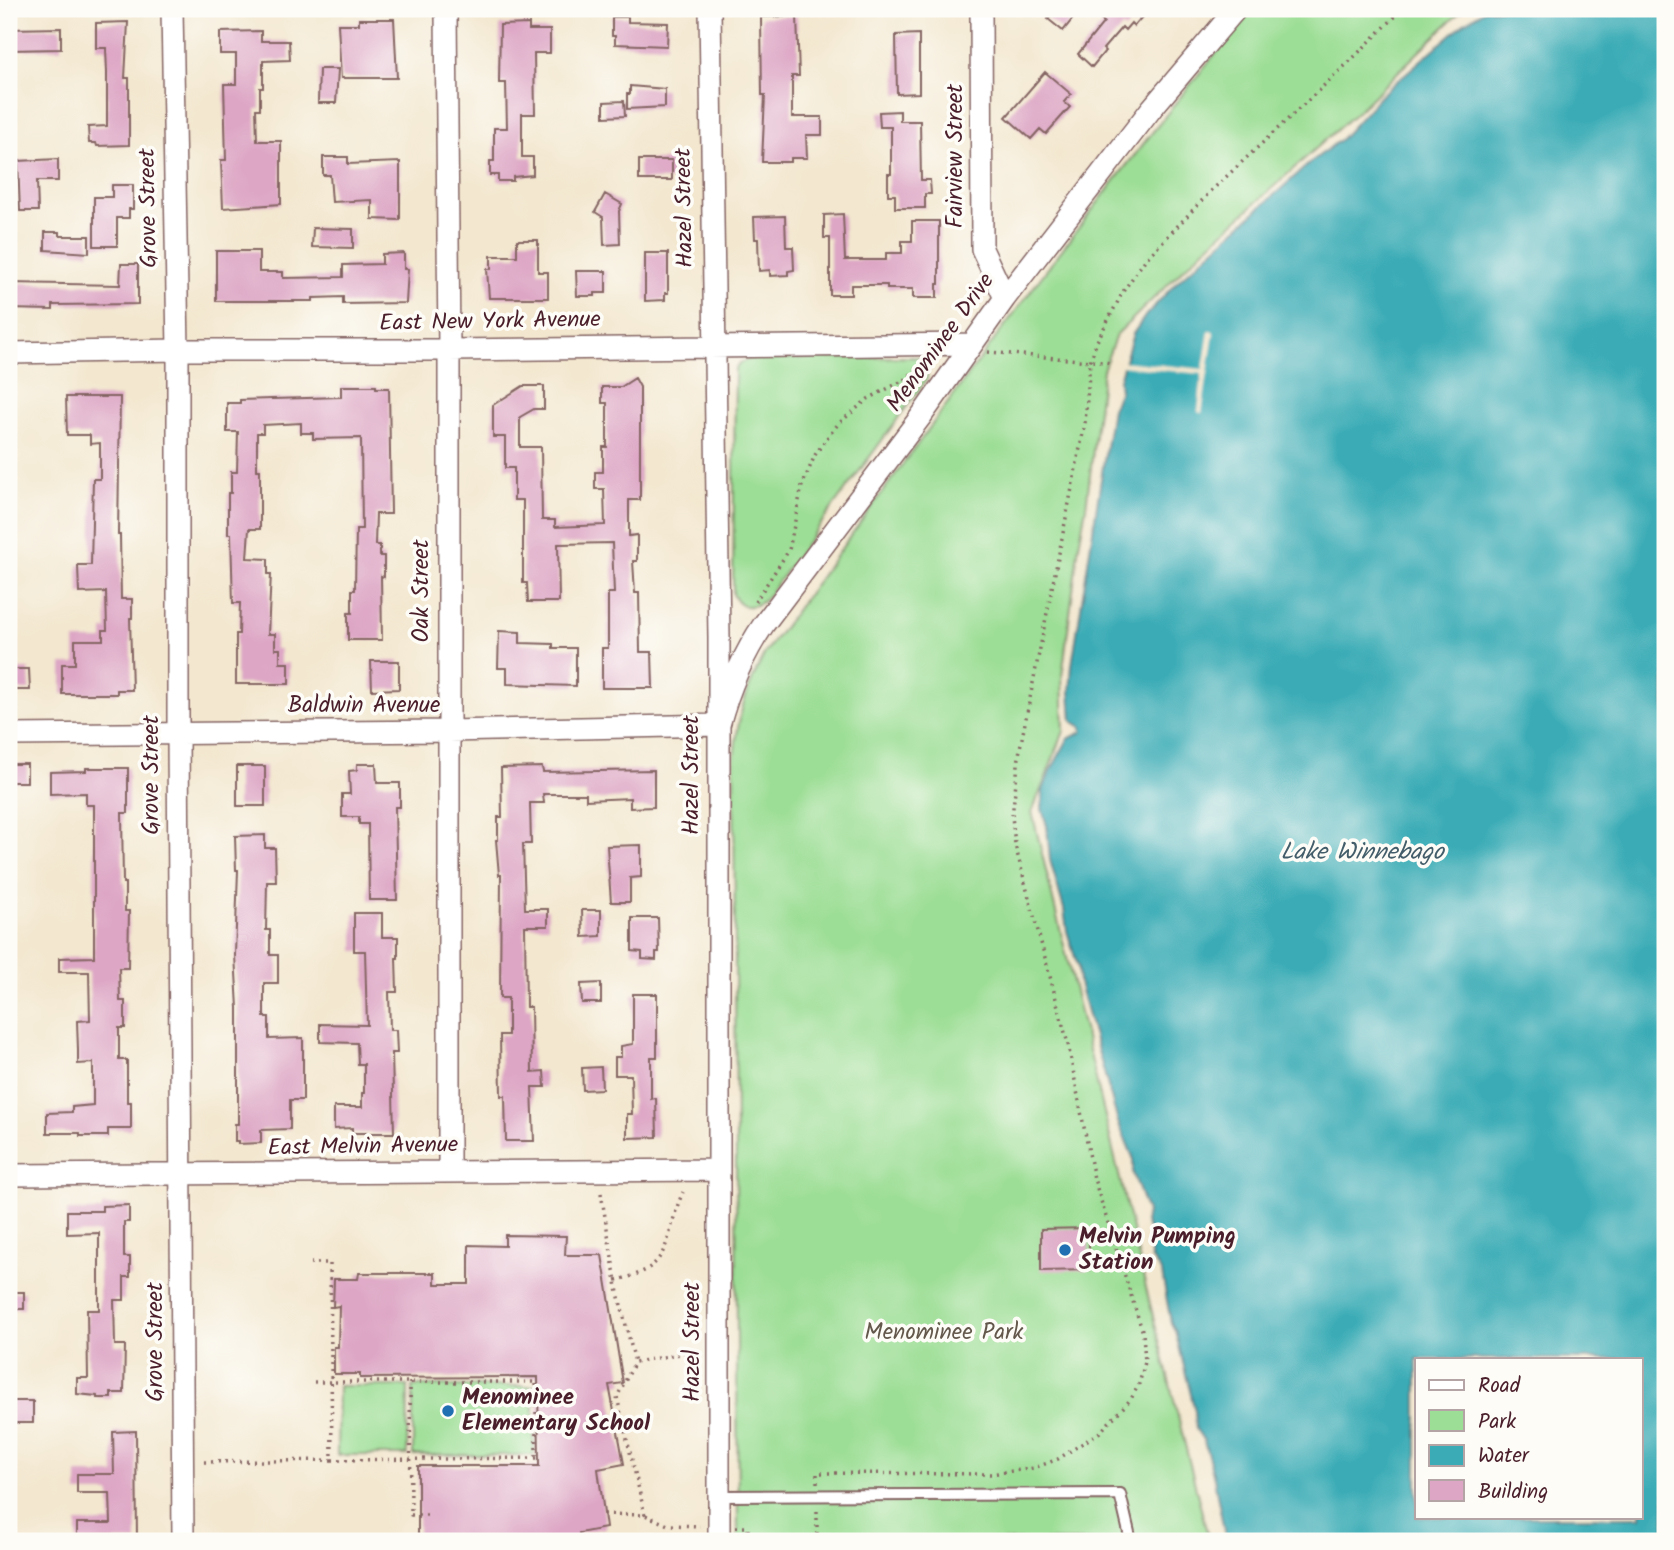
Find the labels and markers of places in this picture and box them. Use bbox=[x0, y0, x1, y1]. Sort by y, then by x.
place label: Melvin Pumping Station bbox=[1079, 1219, 1236, 1281]
marker: Melvin Pumping Station bbox=[1057, 1242, 1073, 1258]
place label: Menominee Elementary School bbox=[462, 1380, 651, 1442]
marker: Menominee Elementary School bbox=[440, 1403, 456, 1419]

